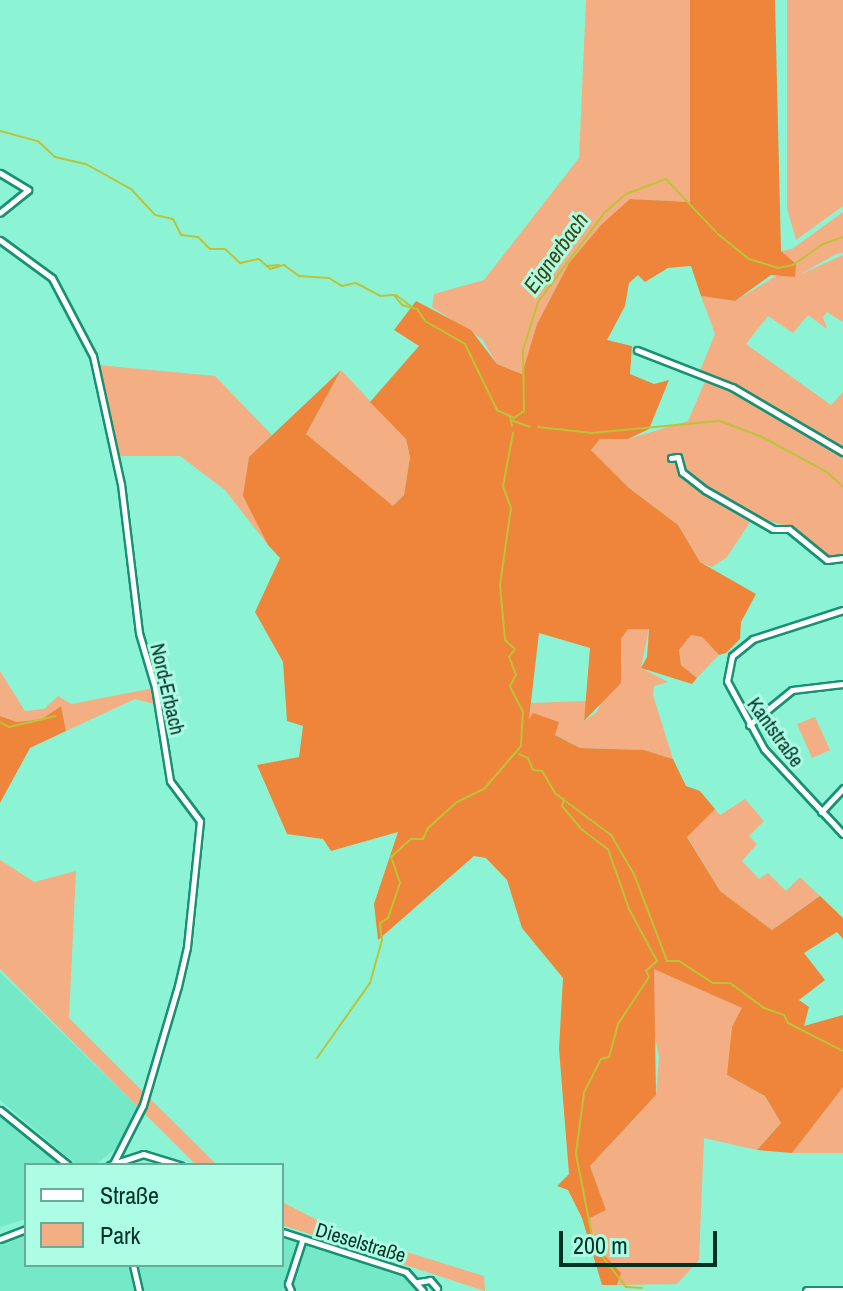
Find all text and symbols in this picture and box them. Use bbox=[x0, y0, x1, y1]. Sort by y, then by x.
water label: Eignerbach bbox=[518, 208, 594, 298]
street label: Nord-Erbach bbox=[146, 641, 190, 737]
street label: Kantstraße bbox=[743, 692, 809, 772]
legend bbox=[24, 1163, 284, 1267]
text: Straße bbox=[100, 1179, 159, 1211]
scale bar bbox=[563, 1215, 721, 1265]
street label: Dieselstraße bbox=[313, 1217, 409, 1267]
text: Park bbox=[100, 1219, 140, 1251]
text: 200 m bbox=[573, 1229, 628, 1261]

